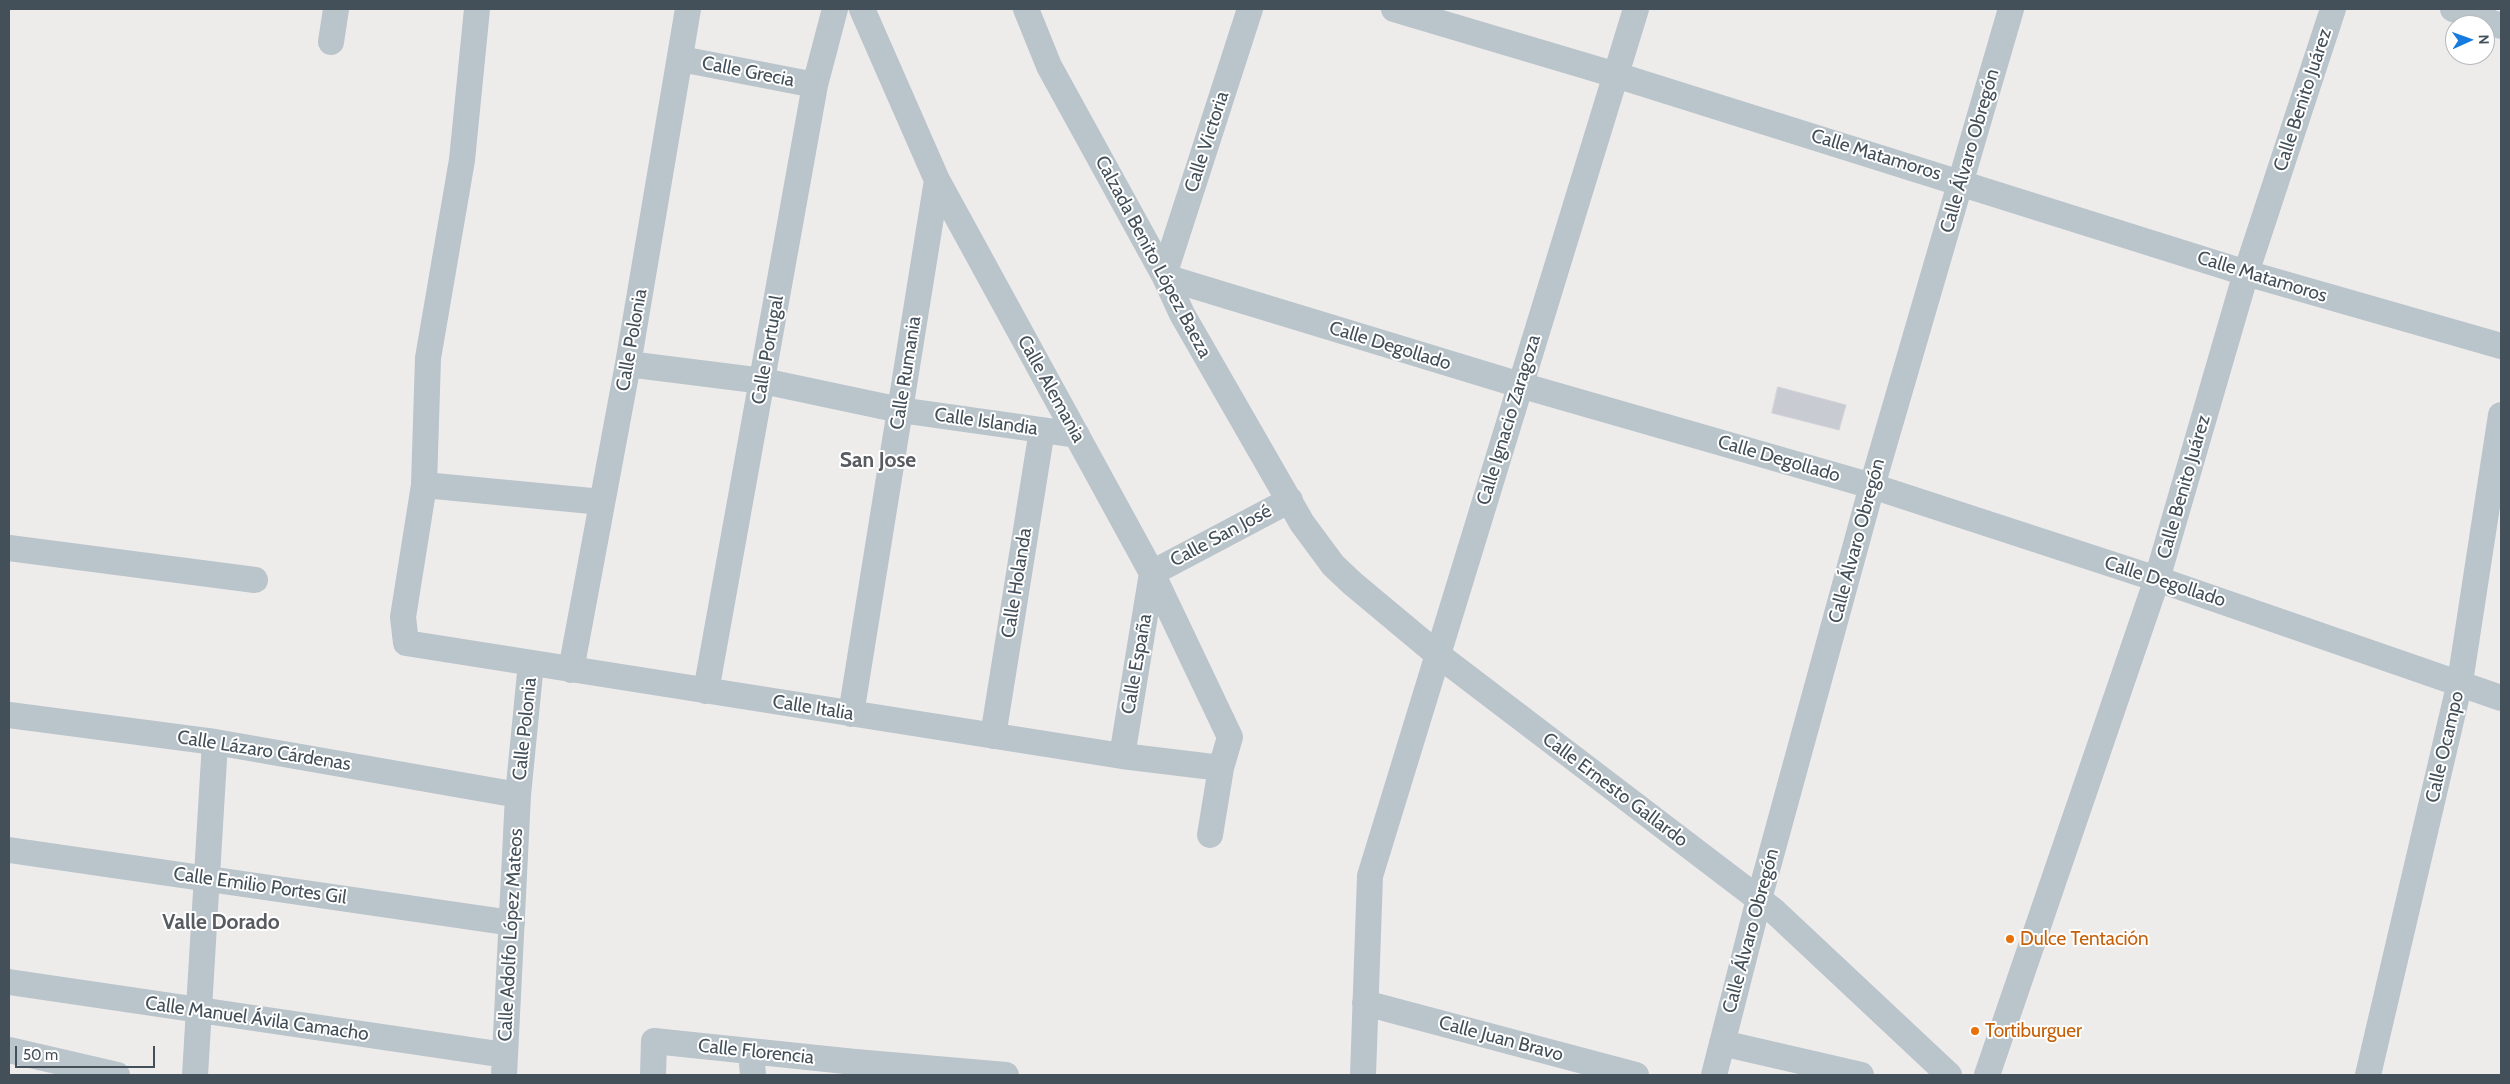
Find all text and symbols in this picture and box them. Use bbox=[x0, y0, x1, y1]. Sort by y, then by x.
north arrow bbox=[2445, 15, 2495, 65]
street label: Calle Benito Juárez bbox=[2269, 26, 2337, 174]
text: N bbox=[2475, 34, 2493, 45]
street label: Calle Grecia bbox=[700, 52, 796, 92]
street label: Calle Álvaro Obregón bbox=[1936, 66, 2004, 236]
street label: Calle Victoria bbox=[1180, 89, 1234, 195]
street label: Calle Matamoros bbox=[1808, 124, 1944, 186]
street label: Calzada Benito López Baeza bbox=[1090, 152, 1216, 362]
street label: Calle Matamoros bbox=[2194, 246, 2330, 308]
street label: Calle Polonia bbox=[612, 287, 652, 393]
street label: Calle Portugal bbox=[747, 294, 789, 406]
street label: Calle Rumania bbox=[886, 315, 926, 431]
street label: Calle Degollado bbox=[1326, 317, 1454, 375]
street label: Calle Alemania bbox=[1012, 331, 1090, 447]
street label: Calle Ignacio Zaragoza bbox=[1472, 332, 1546, 508]
street label: Calle Islandia bbox=[933, 403, 1039, 441]
street label: Calle Benito Juárez bbox=[2153, 412, 2215, 562]
street label: Calle Degollado bbox=[1715, 431, 1843, 487]
district label: San Jose bbox=[840, 448, 916, 474]
street label: Calle Álvaro Obregón bbox=[1824, 456, 1890, 626]
street label: Calle San José bbox=[1166, 500, 1276, 572]
street label: Calle Holanda bbox=[997, 526, 1037, 640]
street label: Calle Degollado bbox=[2102, 552, 2228, 612]
street label: Calle España bbox=[1117, 612, 1157, 716]
street label: Calle Polonia bbox=[508, 676, 542, 782]
street label: Calle Ocampo bbox=[2421, 689, 2469, 805]
street label: Calle Italia bbox=[771, 690, 855, 726]
street label: Calle Lázaro Cárdenas bbox=[176, 726, 352, 776]
street label: Calle Ernesto Gallardo bbox=[1538, 728, 1692, 852]
street label: Calle Adolfo López Mateos bbox=[494, 828, 528, 1042]
street label: Calle Álvaro Obregón bbox=[1718, 846, 1784, 1016]
street label: Calle Emilio Portes Gil bbox=[172, 863, 348, 909]
district label: Valle Dorado bbox=[162, 910, 280, 936]
place label: Dulce Tentación bbox=[2020, 928, 2149, 950]
marker: Dulce Tentación bbox=[2004, 933, 2016, 945]
street label: Calle Manuel Ávila Camacho bbox=[144, 992, 370, 1046]
street label: Calle Juan Bravo bbox=[1436, 1011, 1566, 1067]
place label: Tortiburguer bbox=[1985, 1020, 2082, 1042]
marker: Tortiburguer bbox=[1969, 1025, 1981, 1037]
street label: Calle Florencia bbox=[697, 1035, 815, 1069]
scale bar bbox=[18, 1036, 158, 1068]
text: 50 m bbox=[23, 1046, 58, 1064]

